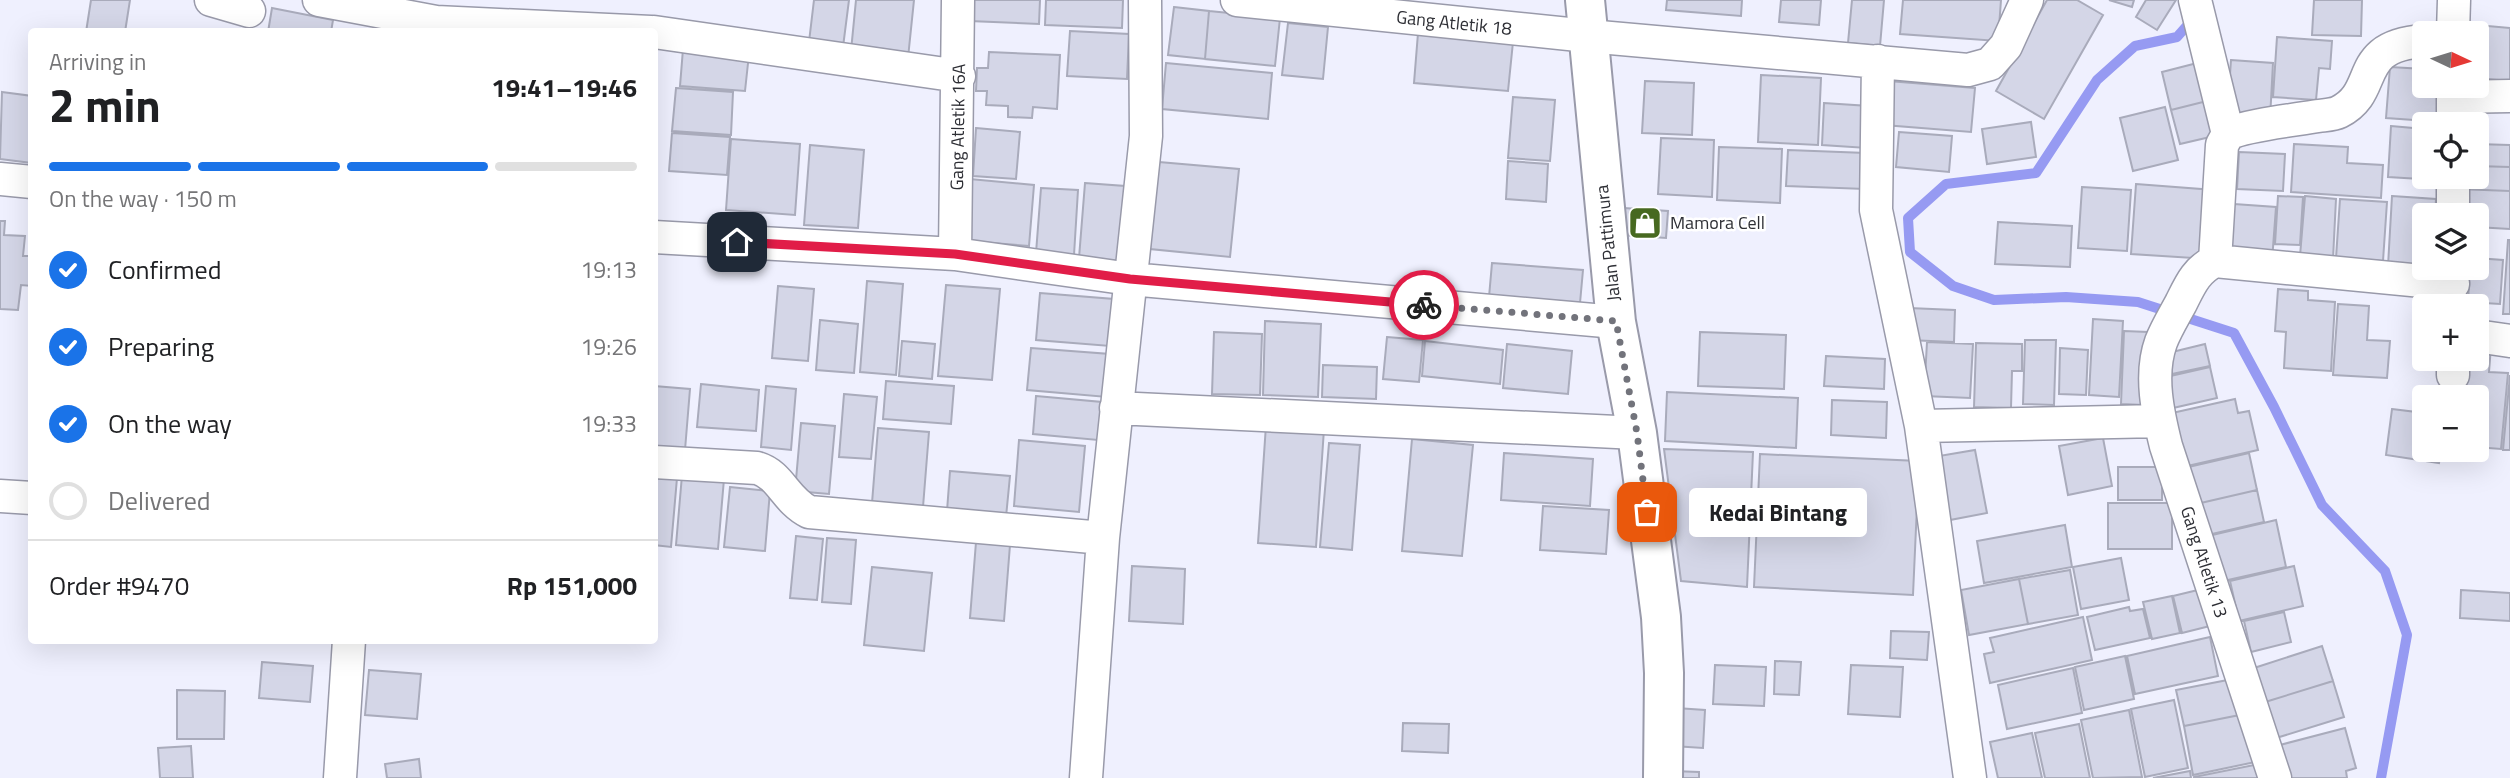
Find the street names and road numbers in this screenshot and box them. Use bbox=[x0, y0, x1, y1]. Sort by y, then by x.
street label: Gang Atletik 18 bbox=[1395, 3, 1513, 42]
street label: Gang Atletik 16A bbox=[943, 63, 972, 191]
street label: Jalan Pattimura bbox=[1588, 183, 1627, 303]
street label: Gang Atletik 13 bbox=[2174, 503, 2235, 621]

